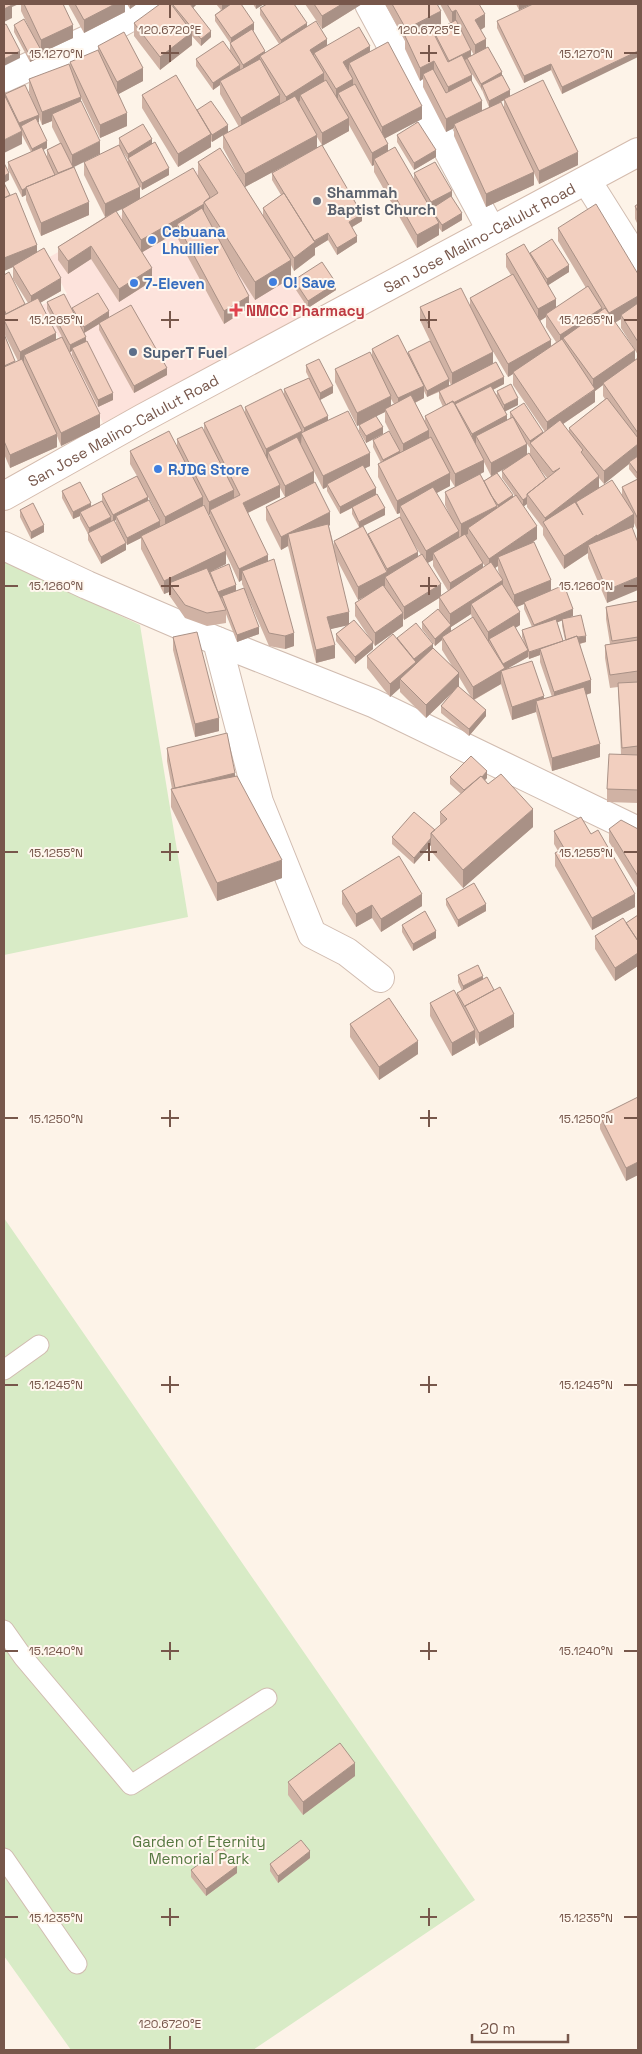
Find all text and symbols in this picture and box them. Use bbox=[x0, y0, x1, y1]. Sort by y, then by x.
text: 120.6720°E bbox=[139, 22, 202, 38]
text: 120.6725°E bbox=[398, 22, 460, 38]
text: 15.1270°N bbox=[29, 46, 83, 62]
text: 15.1270°N bbox=[559, 46, 613, 62]
street label: San Jose Malino-Calulut Road bbox=[380, 178, 578, 297]
place label: Shammah Baptist Church bbox=[327, 183, 436, 219]
marker: Shammah Baptist Church bbox=[311, 195, 323, 207]
place label: Cebuana Lhuillier bbox=[162, 222, 226, 258]
marker: Cebuana Lhuillier bbox=[146, 234, 158, 246]
place label: O! Save bbox=[283, 273, 336, 292]
place label: 7-Eleven bbox=[144, 274, 205, 293]
marker: O! Save bbox=[267, 276, 279, 288]
marker: 7-Eleven bbox=[128, 277, 140, 289]
place label: NMCC Pharmacy bbox=[246, 301, 365, 320]
marker: NMCC Pharmacy bbox=[230, 304, 242, 316]
text: 15.1265°N bbox=[29, 312, 83, 328]
text: 15.1265°N bbox=[559, 312, 613, 328]
place label: SuperT Fuel bbox=[143, 343, 228, 362]
marker: SuperT Fuel bbox=[127, 346, 139, 358]
street label: San Jose Malino-Calulut Road bbox=[24, 370, 222, 490]
place label: RJDG Store bbox=[168, 460, 250, 479]
marker: RJDG Store bbox=[152, 463, 164, 475]
text: 15.1260°N bbox=[29, 578, 83, 594]
text: 15.1260°N bbox=[559, 578, 613, 594]
text: 15.1255°N bbox=[29, 845, 83, 861]
text: 15.1255°N bbox=[559, 845, 613, 861]
text: 15.1250°N bbox=[29, 1111, 83, 1127]
text: 15.1250°N bbox=[559, 1111, 613, 1127]
text: 15.1245°N bbox=[29, 1377, 83, 1393]
text: 15.1245°N bbox=[559, 1377, 613, 1393]
text: 15.1240°N bbox=[29, 1643, 83, 1659]
text: 15.1240°N bbox=[559, 1643, 613, 1659]
park label: Garden of Eternity Memorial Park bbox=[132, 1832, 266, 1868]
text: 15.1235°N bbox=[29, 1910, 83, 1926]
text: 15.1235°N bbox=[559, 1910, 613, 1926]
scale bar bbox=[472, 2012, 568, 2044]
text: 120.6720°E bbox=[139, 2016, 202, 2032]
text: 20 m bbox=[480, 2019, 515, 2038]

